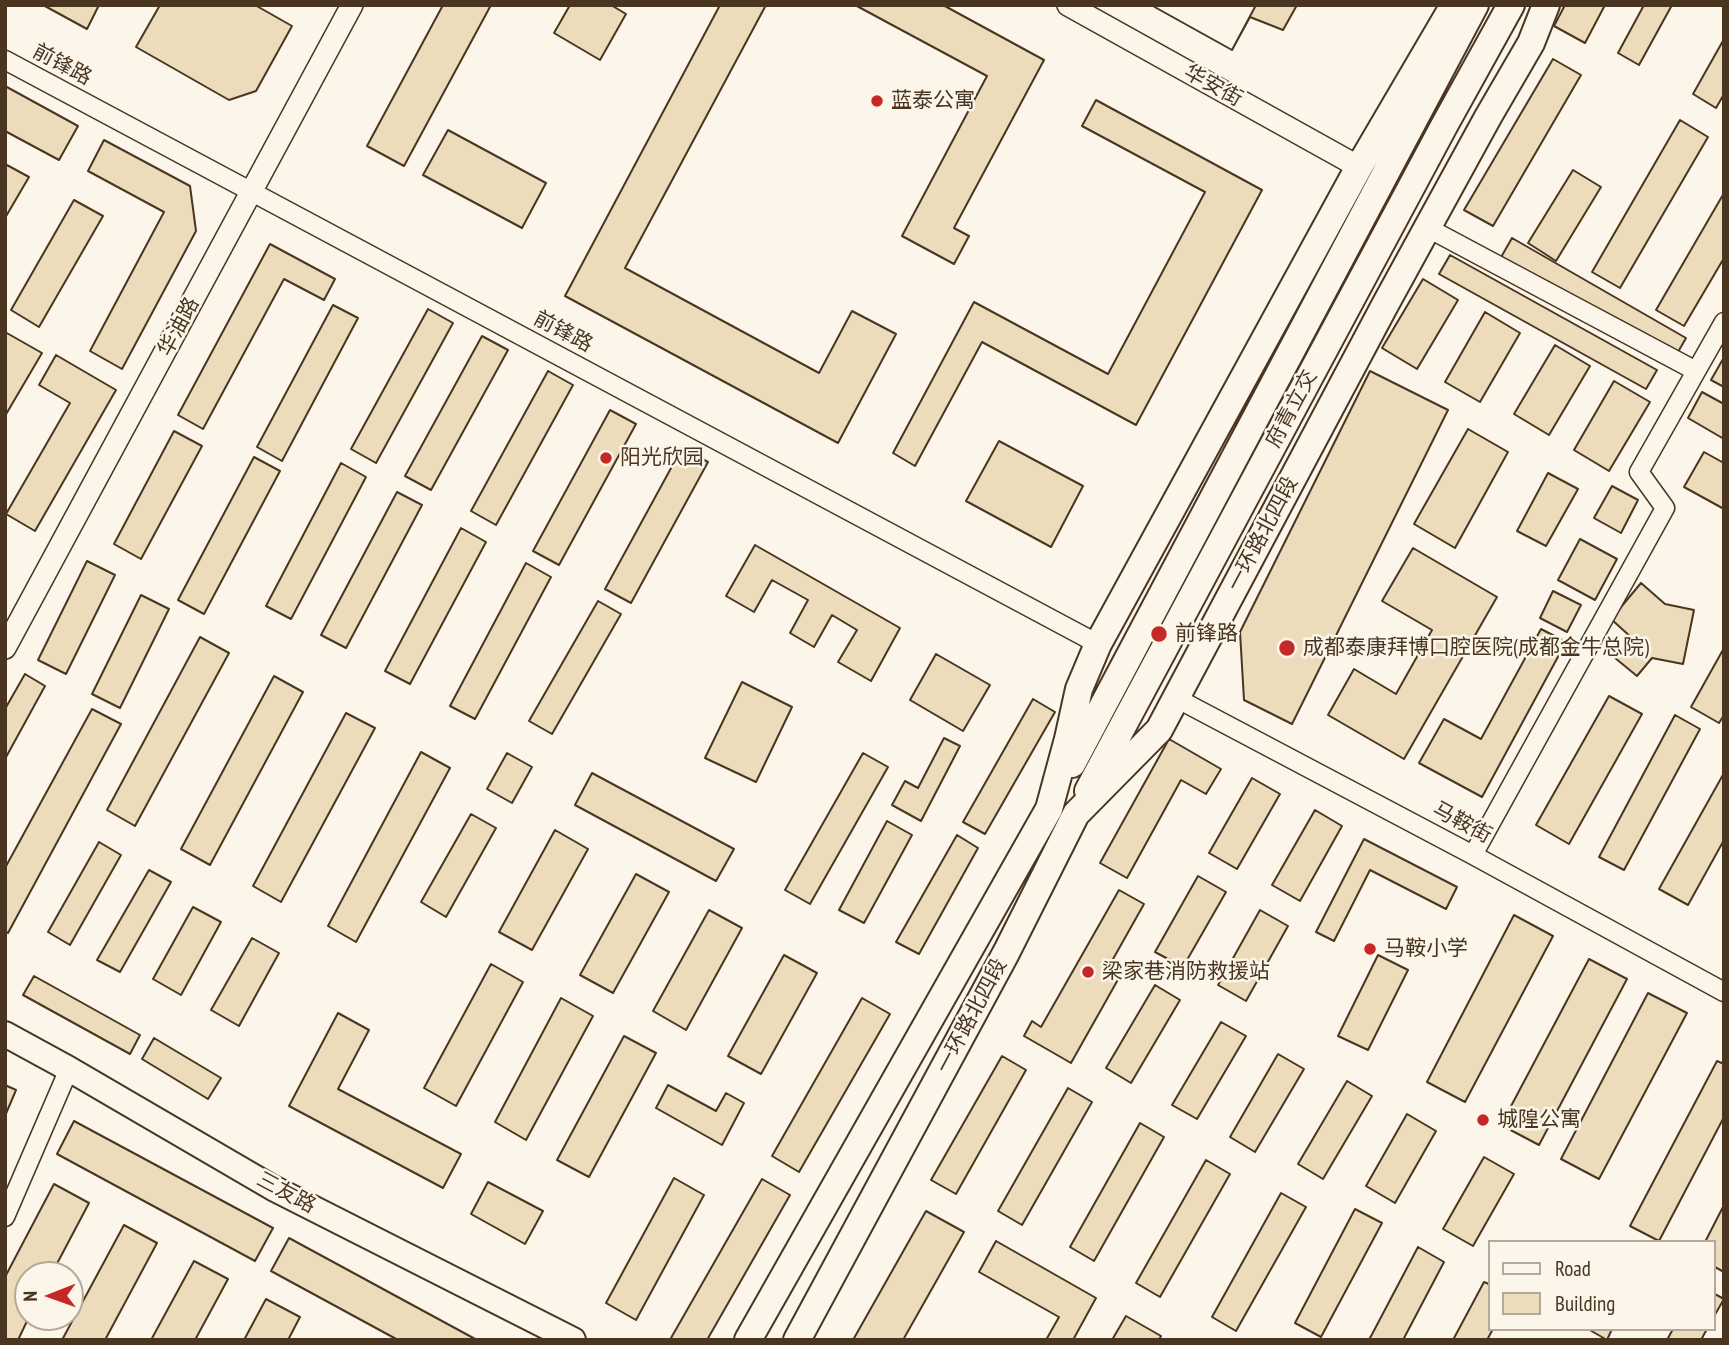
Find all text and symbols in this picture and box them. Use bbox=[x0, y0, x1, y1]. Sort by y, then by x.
street label: 前锋路 bbox=[28, 39, 96, 91]
street label: 华安街 bbox=[1179, 60, 1247, 112]
place label: 蓝泰公寓 bbox=[891, 88, 975, 114]
marker: 蓝泰公寓 bbox=[869, 93, 885, 109]
street label: 华油路 bbox=[153, 293, 205, 361]
street label: 前锋路 bbox=[529, 306, 597, 358]
street label: 府青立交 bbox=[1261, 366, 1323, 452]
place label: 阳光欣园 bbox=[620, 445, 704, 471]
marker: 阳光欣园 bbox=[598, 450, 614, 466]
street label: 一环路北四段 bbox=[1222, 472, 1304, 596]
place label: 前锋路 bbox=[1175, 621, 1238, 647]
marker: 前锋路 bbox=[1149, 624, 1169, 644]
place label: 成都泰康拜博口腔医院(成都金牛总院) bbox=[1303, 635, 1649, 661]
marker: 成都泰康拜博口腔医院(成都金牛总院) bbox=[1277, 638, 1297, 658]
street label: 马鞍街 bbox=[1428, 797, 1496, 849]
place label: 马鞍小学 bbox=[1384, 936, 1468, 962]
marker: 马鞍小学 bbox=[1362, 941, 1378, 957]
street label: 一环路北四段 bbox=[931, 954, 1013, 1078]
place label: 梁家巷消防救援站 bbox=[1102, 959, 1270, 985]
marker: 梁家巷消防救援站 bbox=[1080, 964, 1096, 980]
place label: 城隍公寓 bbox=[1497, 1107, 1581, 1133]
marker: 城隍公寓 bbox=[1475, 1112, 1491, 1128]
street label: 三友路 bbox=[252, 1167, 320, 1219]
legend bbox=[1488, 1240, 1715, 1331]
text: Road bbox=[1555, 1255, 1591, 1282]
north arrow bbox=[14, 1261, 84, 1331]
text: Building bbox=[1555, 1290, 1615, 1317]
text: N bbox=[18, 1291, 42, 1302]

